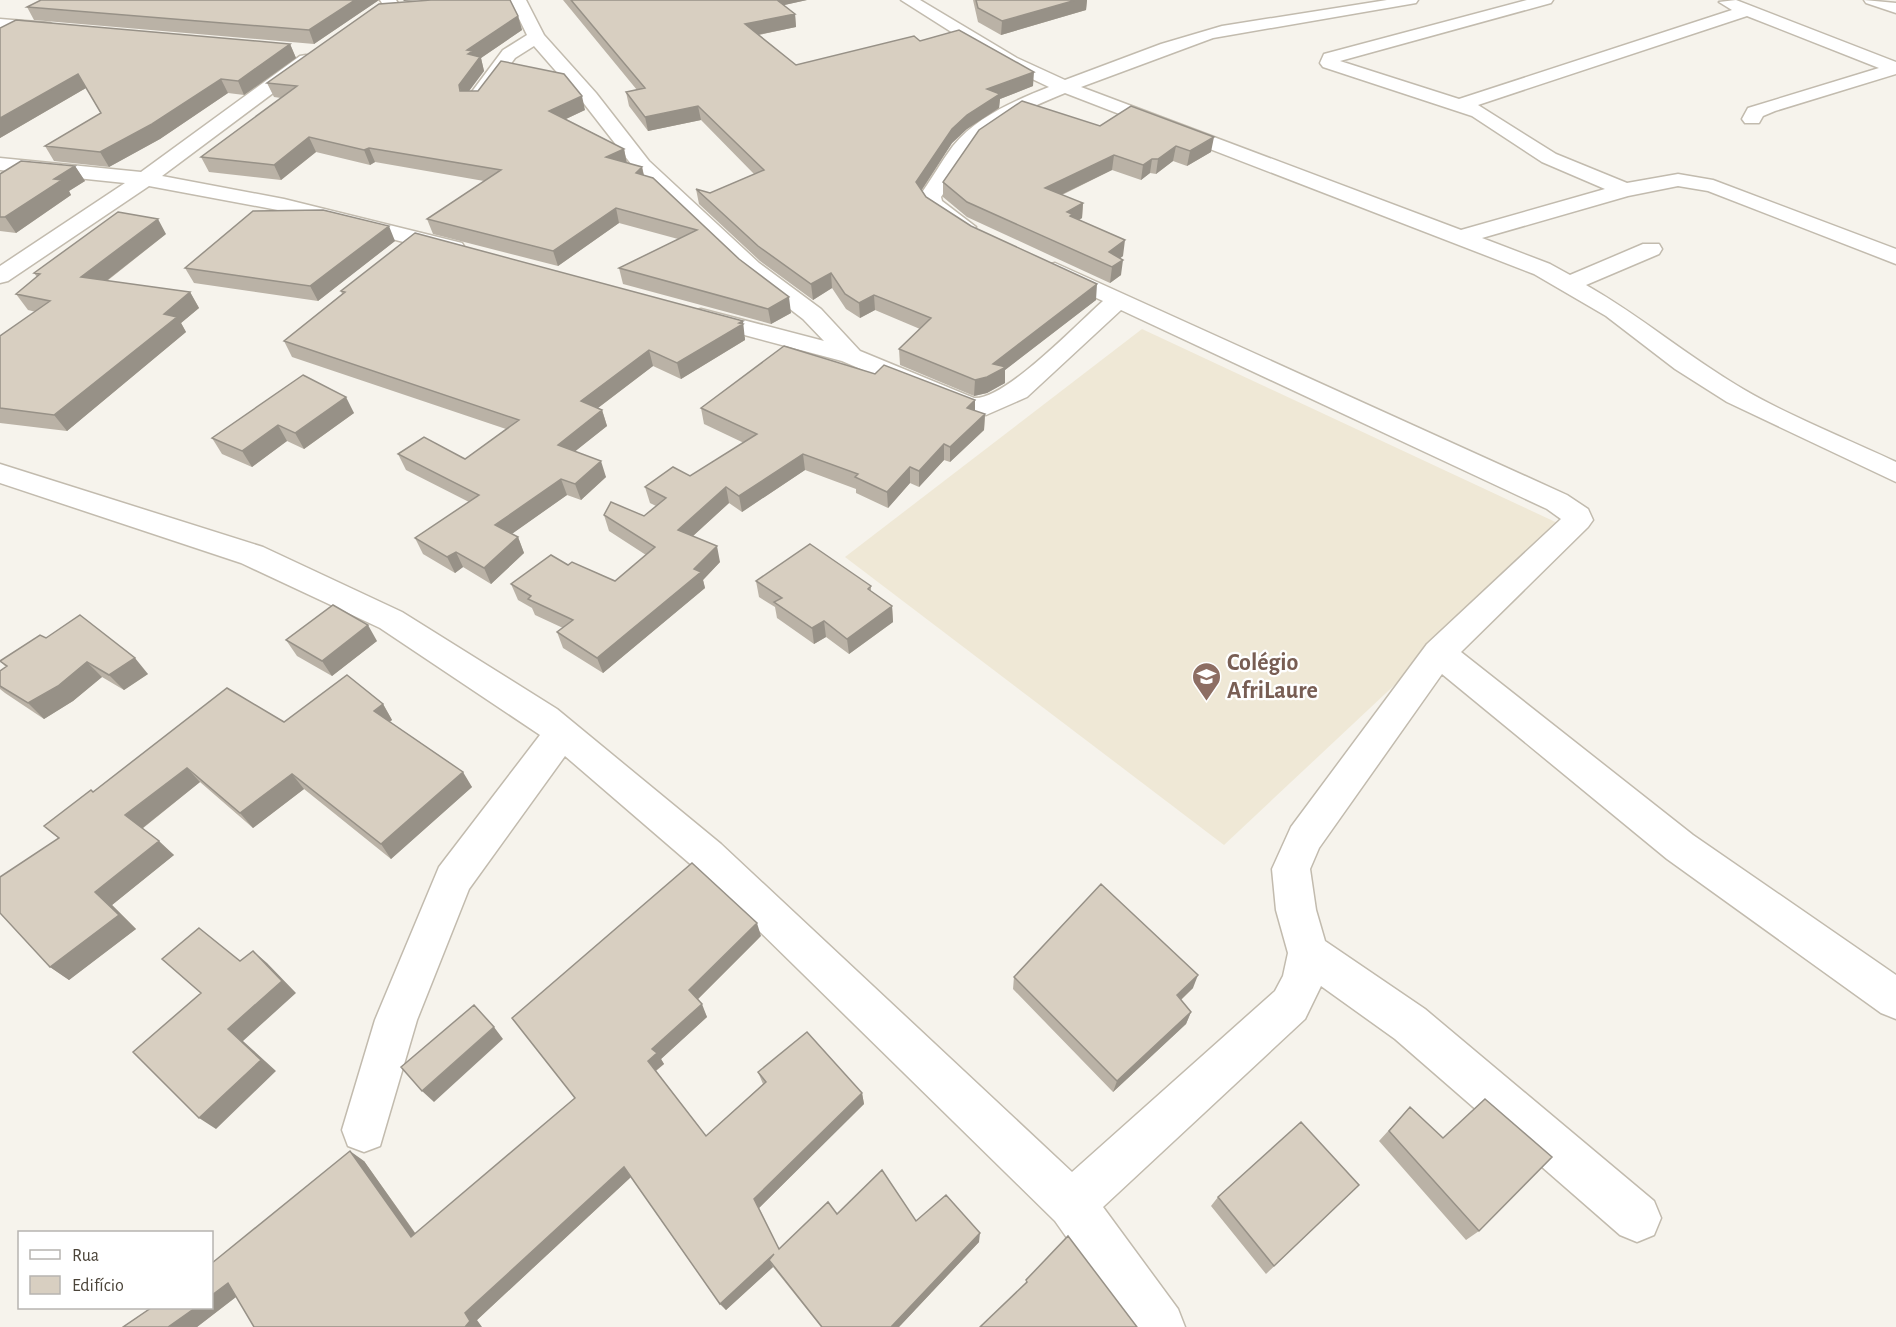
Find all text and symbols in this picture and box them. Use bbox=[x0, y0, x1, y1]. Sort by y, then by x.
place label: Colégio AfriLaure bbox=[1227, 651, 1318, 703]
school or university icon: Colégio AfriLaure bbox=[1190, 660, 1222, 702]
legend bbox=[18, 1231, 213, 1309]
text: Rua bbox=[72, 1247, 99, 1265]
text: Edifício bbox=[72, 1277, 124, 1295]

